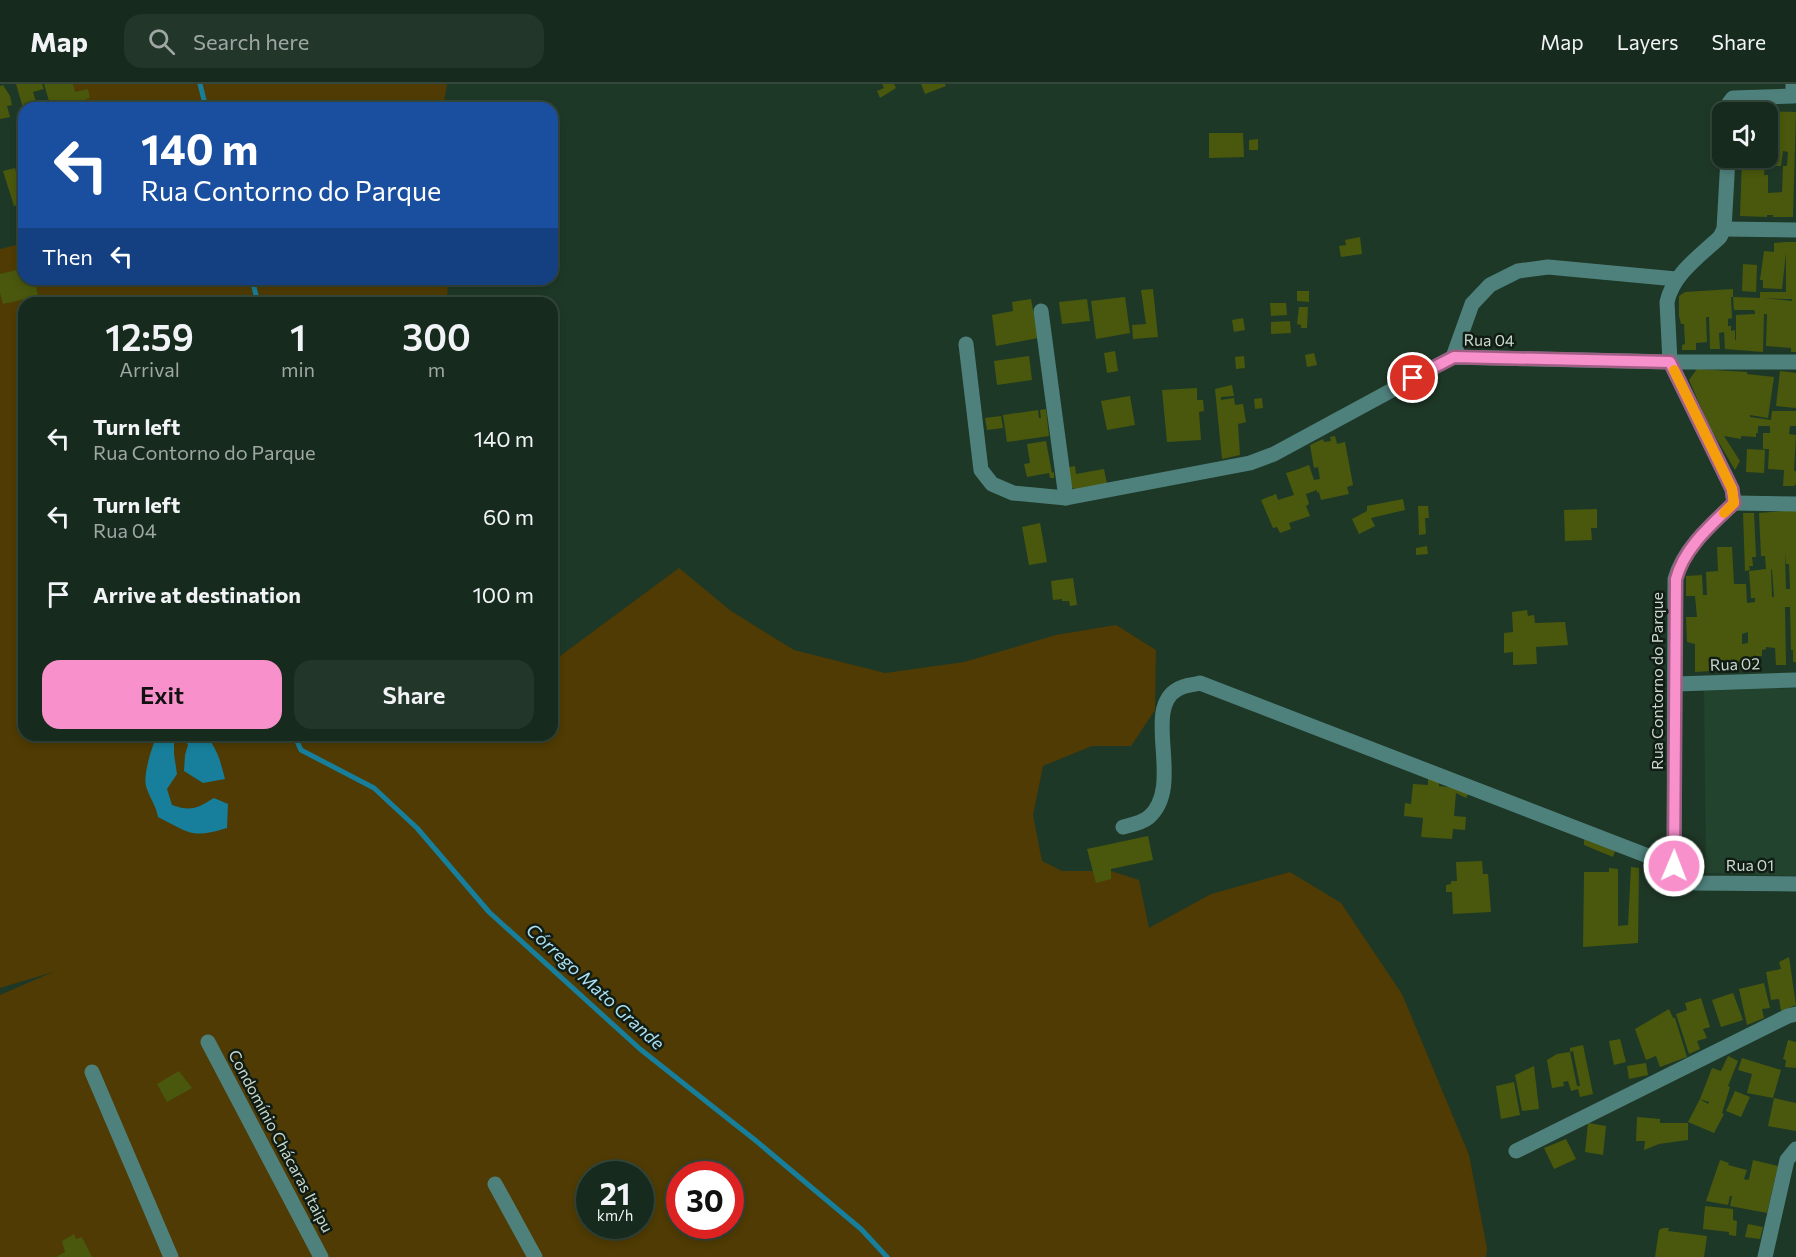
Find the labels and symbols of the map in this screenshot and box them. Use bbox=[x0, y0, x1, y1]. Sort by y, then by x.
street label: Rua 04 bbox=[1463, 330, 1515, 349]
pin bbox=[1387, 352, 1438, 403]
street label: Rua Contorno do Parque bbox=[1647, 592, 1666, 770]
street label: Rua 02 bbox=[1710, 653, 1761, 674]
position arrow bbox=[1642, 834, 1706, 898]
street label: Rua 01 bbox=[1726, 855, 1774, 874]
water label: Córrego Mato Grande bbox=[522, 918, 670, 1054]
street label: Condomínio Chácaras Itaipu bbox=[225, 1046, 338, 1235]
speed limit sign: 30 bbox=[666, 1161, 744, 1239]

